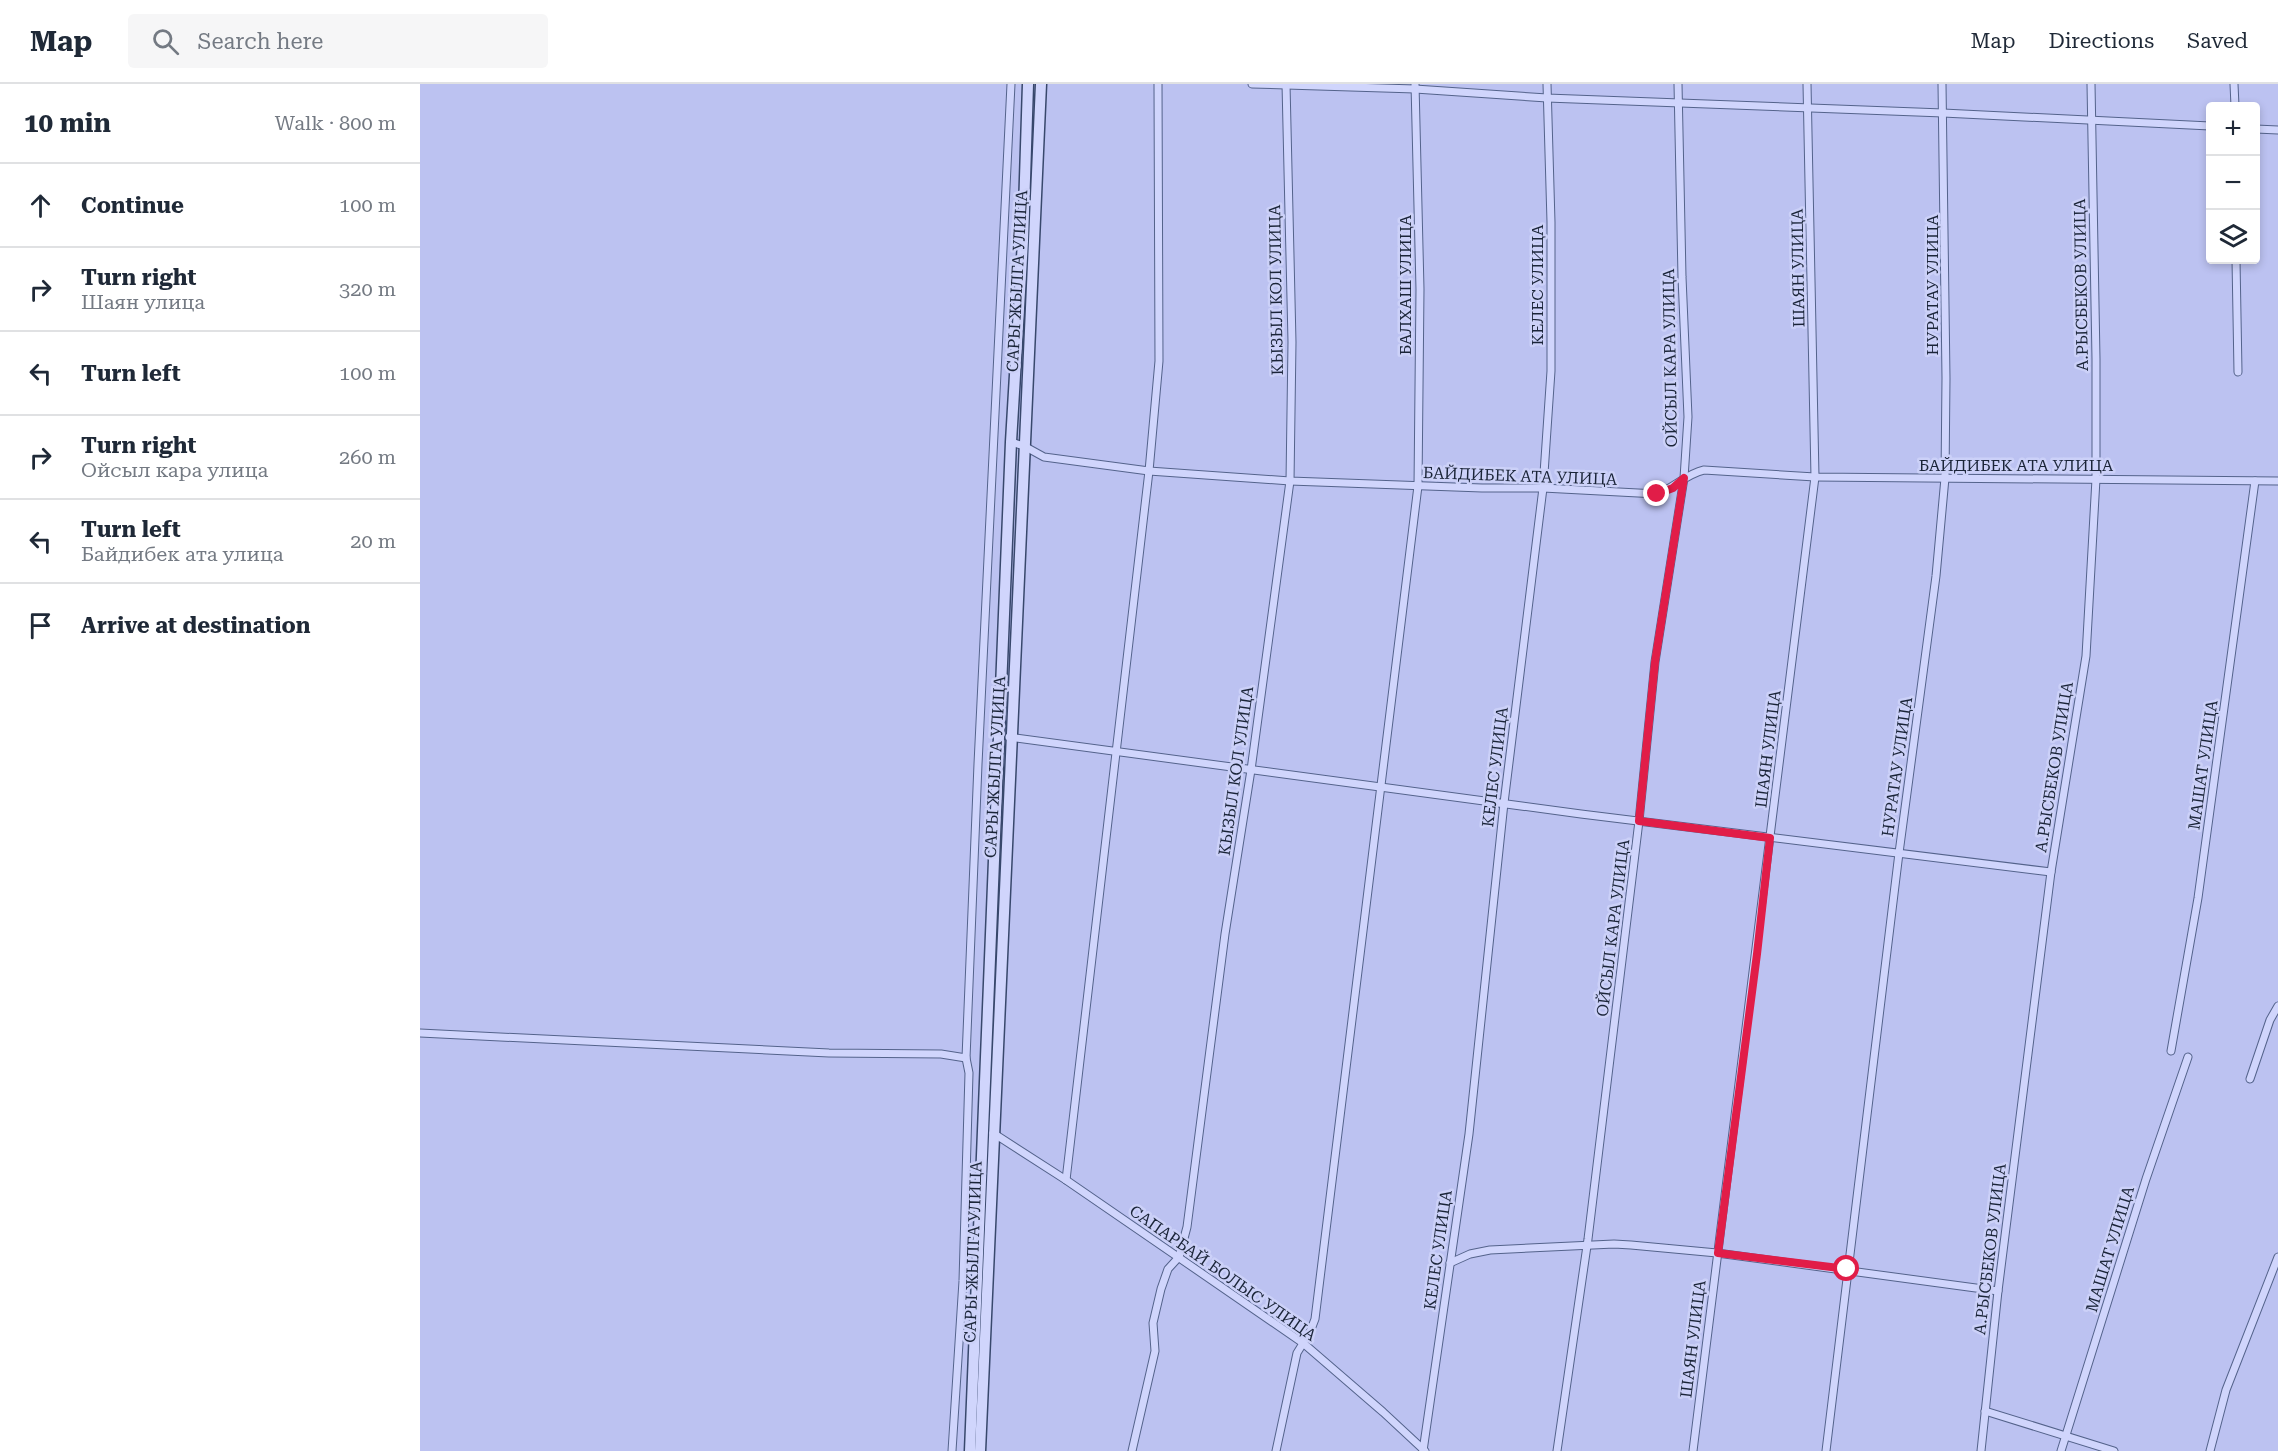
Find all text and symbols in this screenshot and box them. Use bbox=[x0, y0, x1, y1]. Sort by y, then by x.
search box bbox=[128, 14, 548, 68]
text: Map bbox=[30, 25, 92, 58]
icon: search bbox=[149, 25, 182, 58]
text: Search here bbox=[197, 29, 323, 54]
text: Map bbox=[1971, 29, 2015, 53]
text: Directions bbox=[2048, 29, 2154, 53]
text: Saved bbox=[2187, 29, 2248, 53]
map controls bbox=[2206, 102, 2260, 264]
button: + bbox=[2206, 102, 2260, 156]
text: 10 min bbox=[24, 108, 111, 138]
text: Walk · 800 m bbox=[275, 111, 396, 135]
button: − bbox=[2206, 156, 2260, 210]
icon: ahead bbox=[24, 189, 57, 222]
street label: САРЫ ЖЫЛГА УЛИЦА bbox=[1003, 189, 1031, 372]
text: Continue bbox=[81, 193, 184, 218]
text: 100 m bbox=[339, 193, 396, 217]
street label: А.РЫСБЕКОВ УЛИЦА bbox=[2070, 198, 2092, 371]
street label: КЫЗЫЛ КОЛ УЛИЦА bbox=[1265, 204, 1287, 376]
street label: ШАЯН УЛИЦА bbox=[1787, 208, 1809, 327]
button: layers bbox=[2206, 210, 2260, 264]
street label: БАЛХАШ УЛИЦА bbox=[1396, 214, 1415, 355]
street label: НУРАТАУ УЛИЦА bbox=[1923, 214, 1942, 355]
street label: КЕЛЕС УЛИЦА bbox=[1528, 224, 1547, 345]
text: Turn right bbox=[81, 265, 196, 290]
street label: ОЙСЫЛ КАРА УЛИЦА bbox=[1659, 268, 1681, 447]
icon: right bbox=[24, 273, 57, 306]
text: 320 m bbox=[339, 277, 396, 301]
text: Шаян улица bbox=[81, 290, 205, 314]
icon: left bbox=[24, 357, 57, 390]
text: Turn left bbox=[81, 361, 181, 386]
text: 100 m bbox=[339, 361, 396, 385]
text: Turn right bbox=[81, 433, 196, 458]
icon: right bbox=[24, 441, 57, 474]
text: 260 m bbox=[339, 445, 396, 469]
street label: БАЙДИБЕК АТА УЛИЦА bbox=[1919, 456, 2114, 475]
text: Ойсыл кара улица bbox=[81, 458, 268, 482]
street label: БАЙДИБЕК АТА УЛИЦА bbox=[1423, 463, 1618, 489]
route end bbox=[1643, 480, 1669, 506]
text: Turn left bbox=[81, 517, 181, 542]
icon: left bbox=[24, 525, 57, 558]
text: 20 m bbox=[350, 529, 396, 553]
text: Байдибек ата улица bbox=[81, 542, 284, 566]
icon: arrive bbox=[24, 609, 57, 642]
text: Arrive at destination bbox=[81, 613, 310, 638]
street label: САРЫ ЖЫЛГА УЛИЦА bbox=[981, 675, 1009, 858]
street label: А.РЫСБЕКОВ УЛИЦА bbox=[2031, 680, 2077, 854]
street label: КЫЗЫЛ КОЛ УЛИЦА bbox=[1215, 684, 1257, 857]
street label: ШАЯН УЛИЦА bbox=[1751, 688, 1785, 809]
street label: НУРАТАУ УЛИЦА bbox=[1878, 695, 1916, 838]
street label: МАШАТ УЛИЦА bbox=[2184, 698, 2222, 831]
street label: КЕЛЕС УЛИЦА bbox=[1478, 705, 1512, 828]
street label: ОЙСЫЛ КАРА УЛИЦА bbox=[1593, 837, 1633, 1018]
street label: САРЫ ЖЫЛГА УЛИЦА bbox=[960, 1160, 986, 1343]
street label: А.РЫСБЕКОВ УЛИЦА bbox=[1970, 1161, 2010, 1336]
street label: МАШАТ УЛИЦА bbox=[2082, 1183, 2138, 1314]
street label: КЕЛЕС УЛИЦА bbox=[1420, 1188, 1456, 1311]
street label: САПАРБАЙ БОЛЫС УЛИЦА bbox=[1126, 1201, 1321, 1345]
route start bbox=[1833, 1255, 1859, 1281]
street label: ШАЯН УЛИЦА bbox=[1676, 1278, 1710, 1399]

